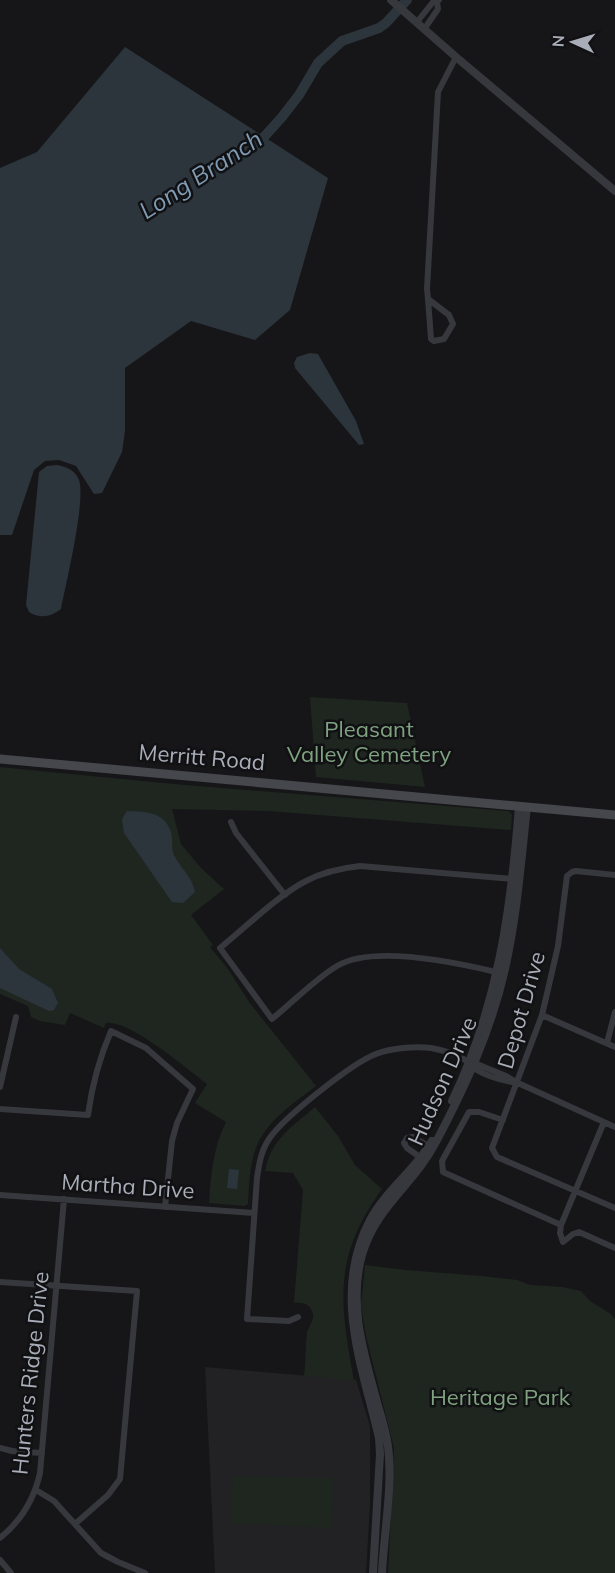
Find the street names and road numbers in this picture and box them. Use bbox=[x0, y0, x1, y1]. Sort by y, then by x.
street label: Merritt Road bbox=[138, 738, 266, 776]
street label: Depot Drive bbox=[491, 948, 551, 1072]
street label: Hudson Drive bbox=[401, 1012, 483, 1150]
street label: Martha Drive bbox=[61, 1167, 195, 1205]
street label: Hunters Ridge Drive bbox=[5, 1270, 55, 1476]

